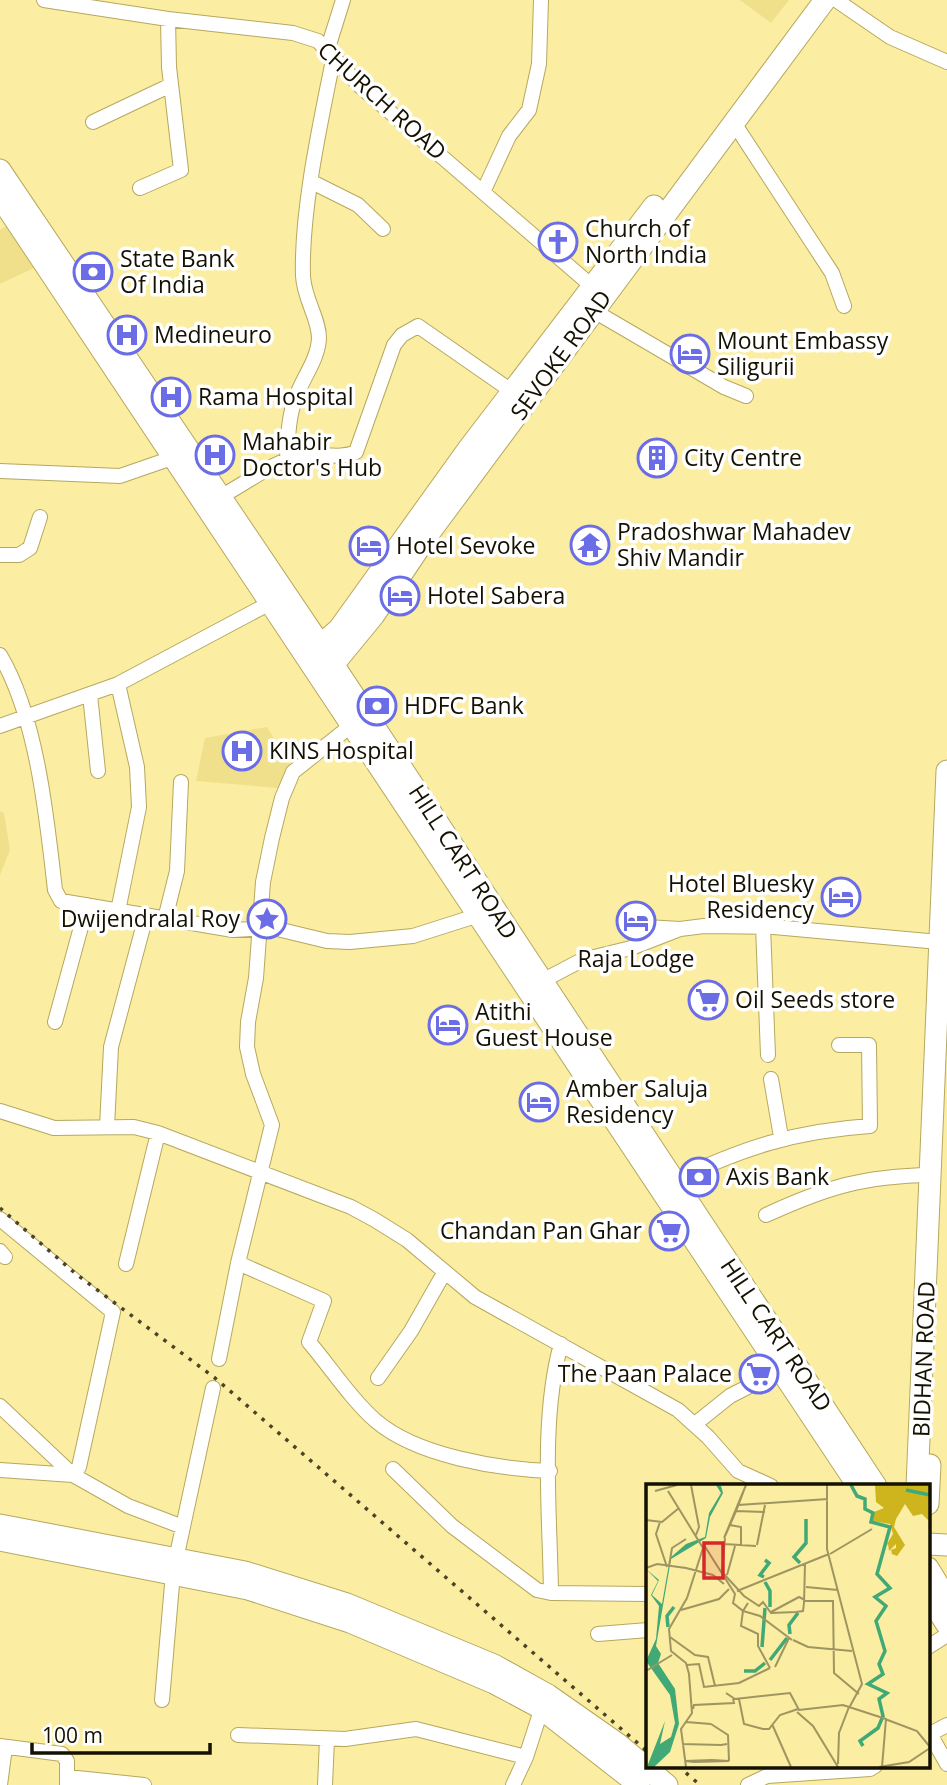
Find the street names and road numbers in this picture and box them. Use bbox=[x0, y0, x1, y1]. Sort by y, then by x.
street label: CHURCH ROAD bbox=[311, 34, 454, 167]
street label: SEVOKE ROAD bbox=[502, 283, 618, 426]
street label: HILL CART ROAD bbox=[402, 778, 526, 945]
street label: HILL CART ROAD bbox=[714, 1251, 840, 1417]
street label: BIDHAN ROAD bbox=[904, 1280, 942, 1438]

